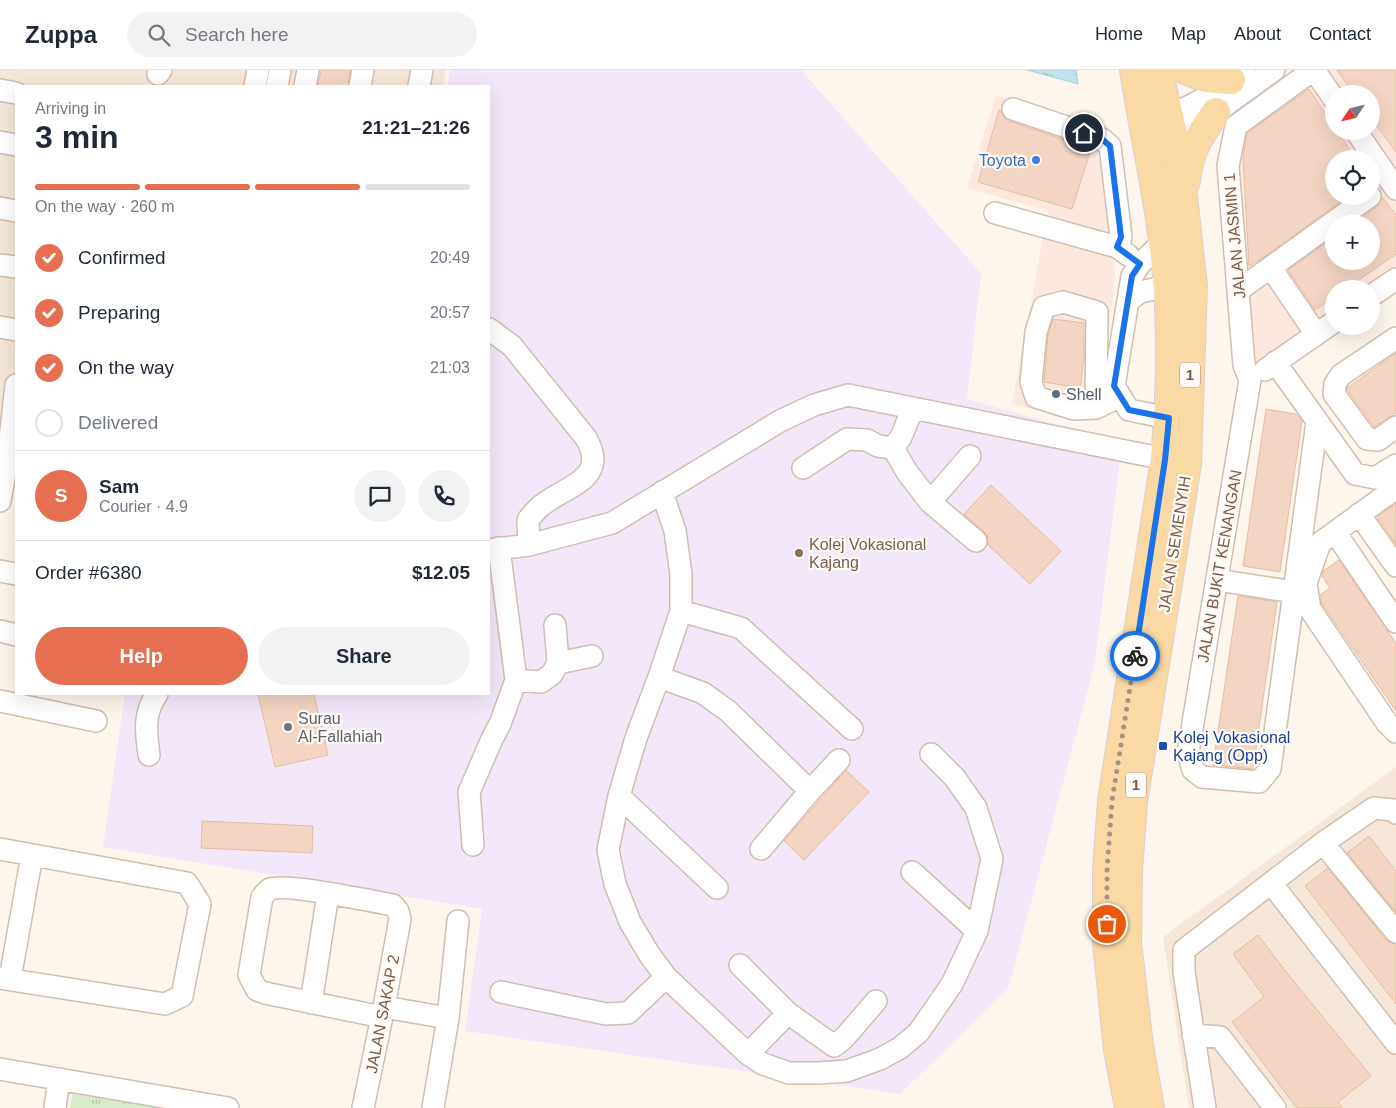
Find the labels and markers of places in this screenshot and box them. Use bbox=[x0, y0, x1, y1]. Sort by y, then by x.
pin bbox=[1063, 112, 1105, 154]
place label: Toyota bbox=[979, 152, 1026, 169]
marker: Toyota bbox=[1030, 154, 1042, 166]
place label: Shell bbox=[1066, 386, 1102, 403]
marker: Shell bbox=[1050, 388, 1062, 400]
place label: Kolej Vokasional Kajang bbox=[809, 536, 926, 571]
marker: Kolej Vokasional Kajang bbox=[793, 547, 805, 559]
place label: Surau Al-Fallahiah bbox=[298, 710, 382, 745]
marker: Surau Al-Fallahiah bbox=[282, 721, 294, 733]
place label: Kolej Vokasional Kajang (Opp) bbox=[1173, 729, 1290, 764]
marker: Kolej Vokasional Kajang (Opp) bbox=[1157, 740, 1169, 752]
pin bbox=[1086, 903, 1128, 945]

